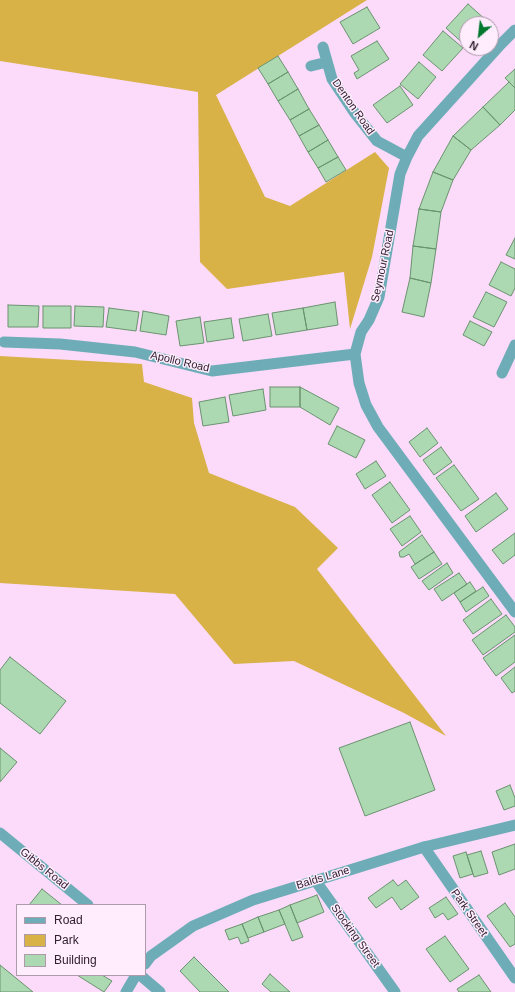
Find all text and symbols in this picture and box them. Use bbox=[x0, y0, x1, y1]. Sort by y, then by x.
north arrow bbox=[459, 16, 499, 56]
text: N bbox=[468, 39, 480, 53]
street label: Denton Road bbox=[329, 77, 377, 137]
street label: Seymour Road bbox=[369, 229, 397, 303]
street label: Apollo Road bbox=[149, 349, 211, 375]
street label: Gibbs Road bbox=[17, 846, 71, 892]
street label: Balds Lane bbox=[295, 864, 351, 892]
street label: Park Street bbox=[448, 887, 490, 939]
street label: Stocking Street bbox=[328, 902, 382, 970]
legend bbox=[16, 904, 146, 976]
text: Road bbox=[54, 913, 83, 927]
text: Park bbox=[54, 933, 79, 947]
text: Building bbox=[54, 953, 97, 967]

